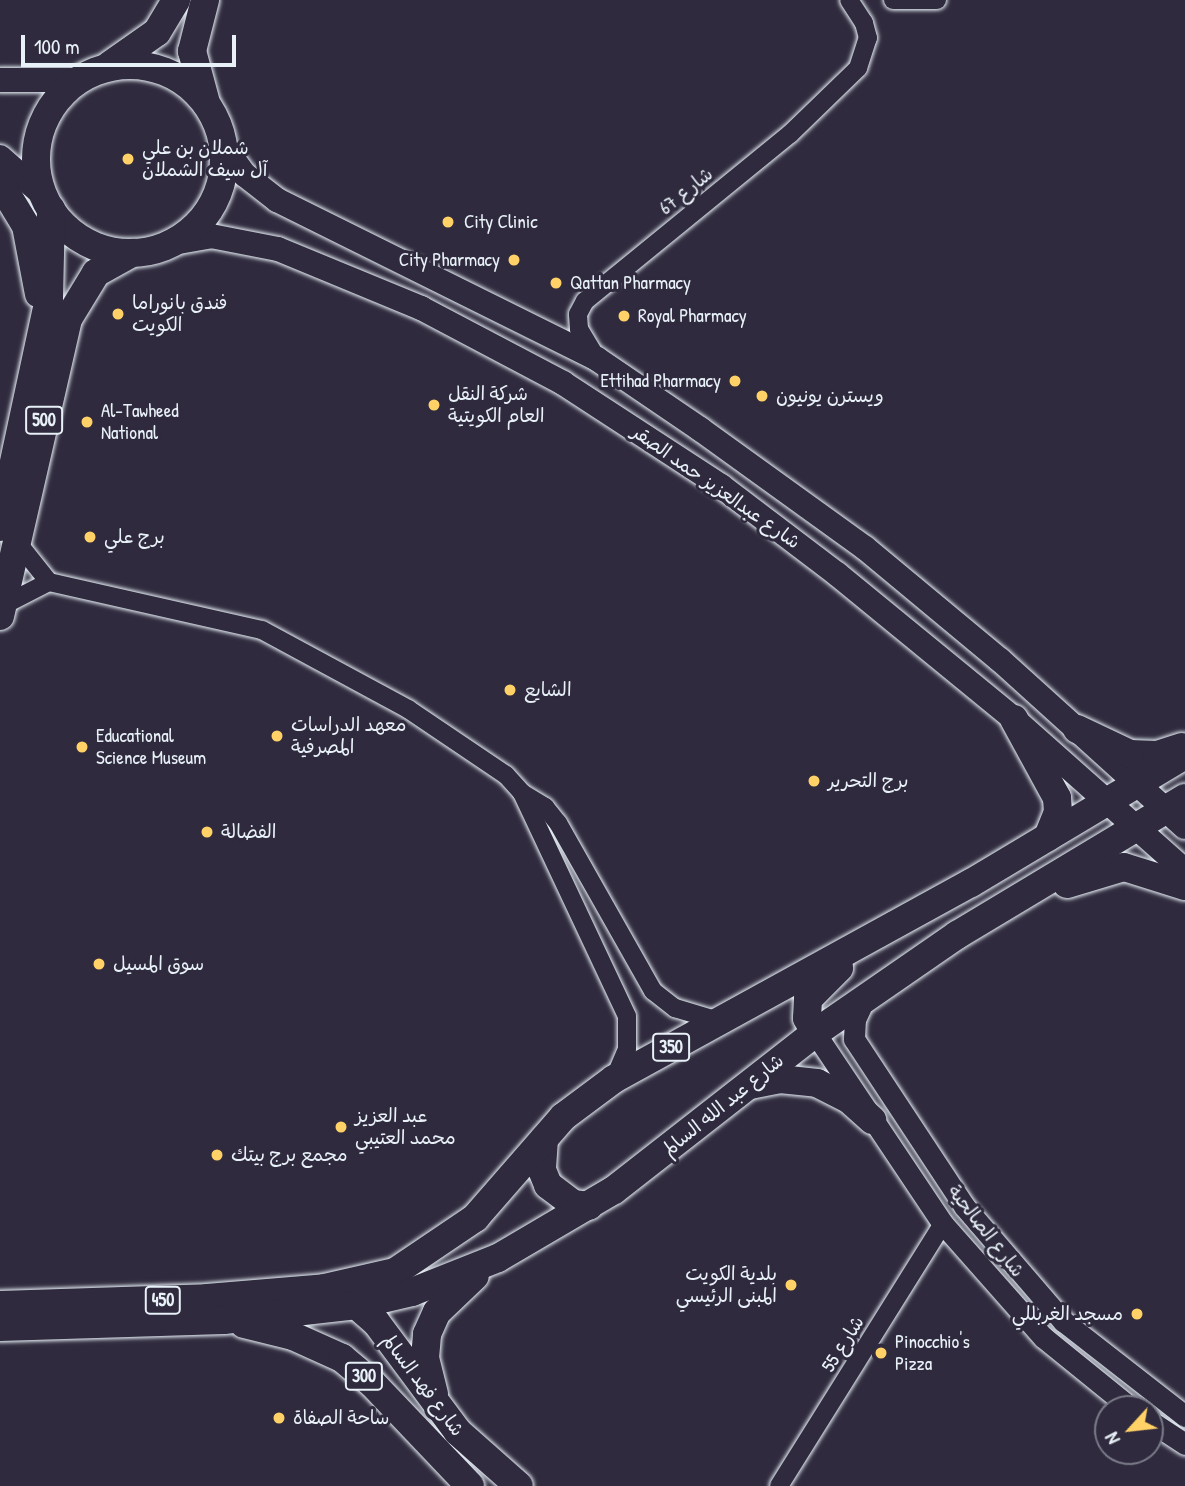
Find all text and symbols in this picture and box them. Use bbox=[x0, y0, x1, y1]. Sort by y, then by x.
scale bar bbox=[24, 21, 240, 65]
text: 100 m bbox=[34, 32, 80, 61]
place label: شملان بن علي آل سيف الشملان bbox=[142, 137, 267, 181]
marker: شملان بن علي آل سيف الشملان bbox=[120, 151, 136, 167]
street label: شارع 67 bbox=[655, 162, 717, 220]
place label: City Clinic bbox=[464, 211, 538, 233]
marker: City Clinic bbox=[438, 212, 458, 232]
place label: City Pharmacy bbox=[399, 249, 500, 271]
marker: City Pharmacy bbox=[506, 252, 522, 268]
place label: Qattan Pharmacy bbox=[570, 272, 691, 294]
marker: Qattan Pharmacy bbox=[548, 275, 564, 291]
place label: فندق بانوراما الكويت bbox=[132, 292, 227, 336]
place label: Royal Pharmacy bbox=[638, 305, 747, 327]
marker: فندق بانوراما الكويت bbox=[110, 306, 126, 322]
marker: Royal Pharmacy bbox=[616, 308, 632, 324]
place label: Ettihad Pharmacy bbox=[600, 370, 721, 392]
marker: Ettihad Pharmacy bbox=[727, 373, 743, 389]
place label: شركة النقل العام الكويتية bbox=[448, 383, 545, 427]
place label: ويسترن يونيون bbox=[776, 385, 884, 407]
marker: ويسترن يونيون bbox=[754, 388, 770, 404]
marker: شركة النقل العام الكويتية bbox=[426, 397, 442, 413]
place label: Al-Tawheed National bbox=[101, 400, 179, 444]
road number: 500 bbox=[25, 406, 63, 434]
marker: Al-Tawheed National bbox=[79, 414, 95, 430]
street label: شارع عبدالعزيز حمد الصقر bbox=[627, 420, 805, 554]
place label: برج علي bbox=[104, 526, 165, 548]
marker: برج علي bbox=[82, 529, 98, 545]
place label: الشايع bbox=[524, 679, 572, 701]
marker: الشايع bbox=[502, 682, 518, 698]
place label: معهد الدراسات المصرفية bbox=[291, 714, 406, 758]
place label: Educational Science Museum bbox=[96, 725, 206, 769]
marker: معهد الدراسات المصرفية bbox=[269, 728, 285, 744]
marker: Educational Science Museum bbox=[74, 739, 90, 755]
place label: برج التحرير bbox=[828, 770, 909, 792]
marker: برج التحرير bbox=[806, 773, 822, 789]
place label: الفضالة bbox=[221, 821, 276, 843]
marker: الفضالة bbox=[199, 824, 215, 840]
place label: سوق المسيل bbox=[113, 953, 204, 975]
marker: سوق المسيل bbox=[91, 956, 107, 972]
road number: 350 bbox=[652, 1032, 690, 1062]
street label: شارع عبد الله السالم bbox=[658, 1049, 788, 1161]
place label: عبد العزيز محمد العتيبي bbox=[355, 1105, 456, 1149]
marker: عبد العزيز محمد العتيبي bbox=[333, 1119, 349, 1135]
place label: مجمع برج بيتك bbox=[231, 1144, 347, 1166]
marker: مجمع برج بيتك bbox=[209, 1147, 225, 1163]
street label: شارع الصالحية bbox=[943, 1180, 1029, 1282]
place label: بلدية الكويت المبنى الرئيسي bbox=[676, 1263, 777, 1307]
marker: بلدية الكويت المبنى الرئيسي bbox=[783, 1277, 799, 1293]
road number: 450 bbox=[144, 1286, 182, 1315]
place label: مسجد الغربللي bbox=[1012, 1303, 1123, 1325]
marker: مسجد الغربللي bbox=[1129, 1306, 1145, 1322]
street label: شارع 55 bbox=[817, 1312, 869, 1376]
street label: شارع فهد السالم bbox=[377, 1329, 469, 1441]
place label: Pinocchio's Pizza bbox=[895, 1331, 970, 1375]
marker: Pinocchio's Pizza bbox=[873, 1345, 889, 1361]
road number: 300 bbox=[345, 1362, 383, 1391]
north arrow bbox=[1094, 1395, 1164, 1465]
place label: ساحة الصفاة bbox=[293, 1407, 390, 1429]
marker: ساحة الصفاة bbox=[271, 1410, 287, 1426]
text: N bbox=[1098, 1428, 1126, 1449]

